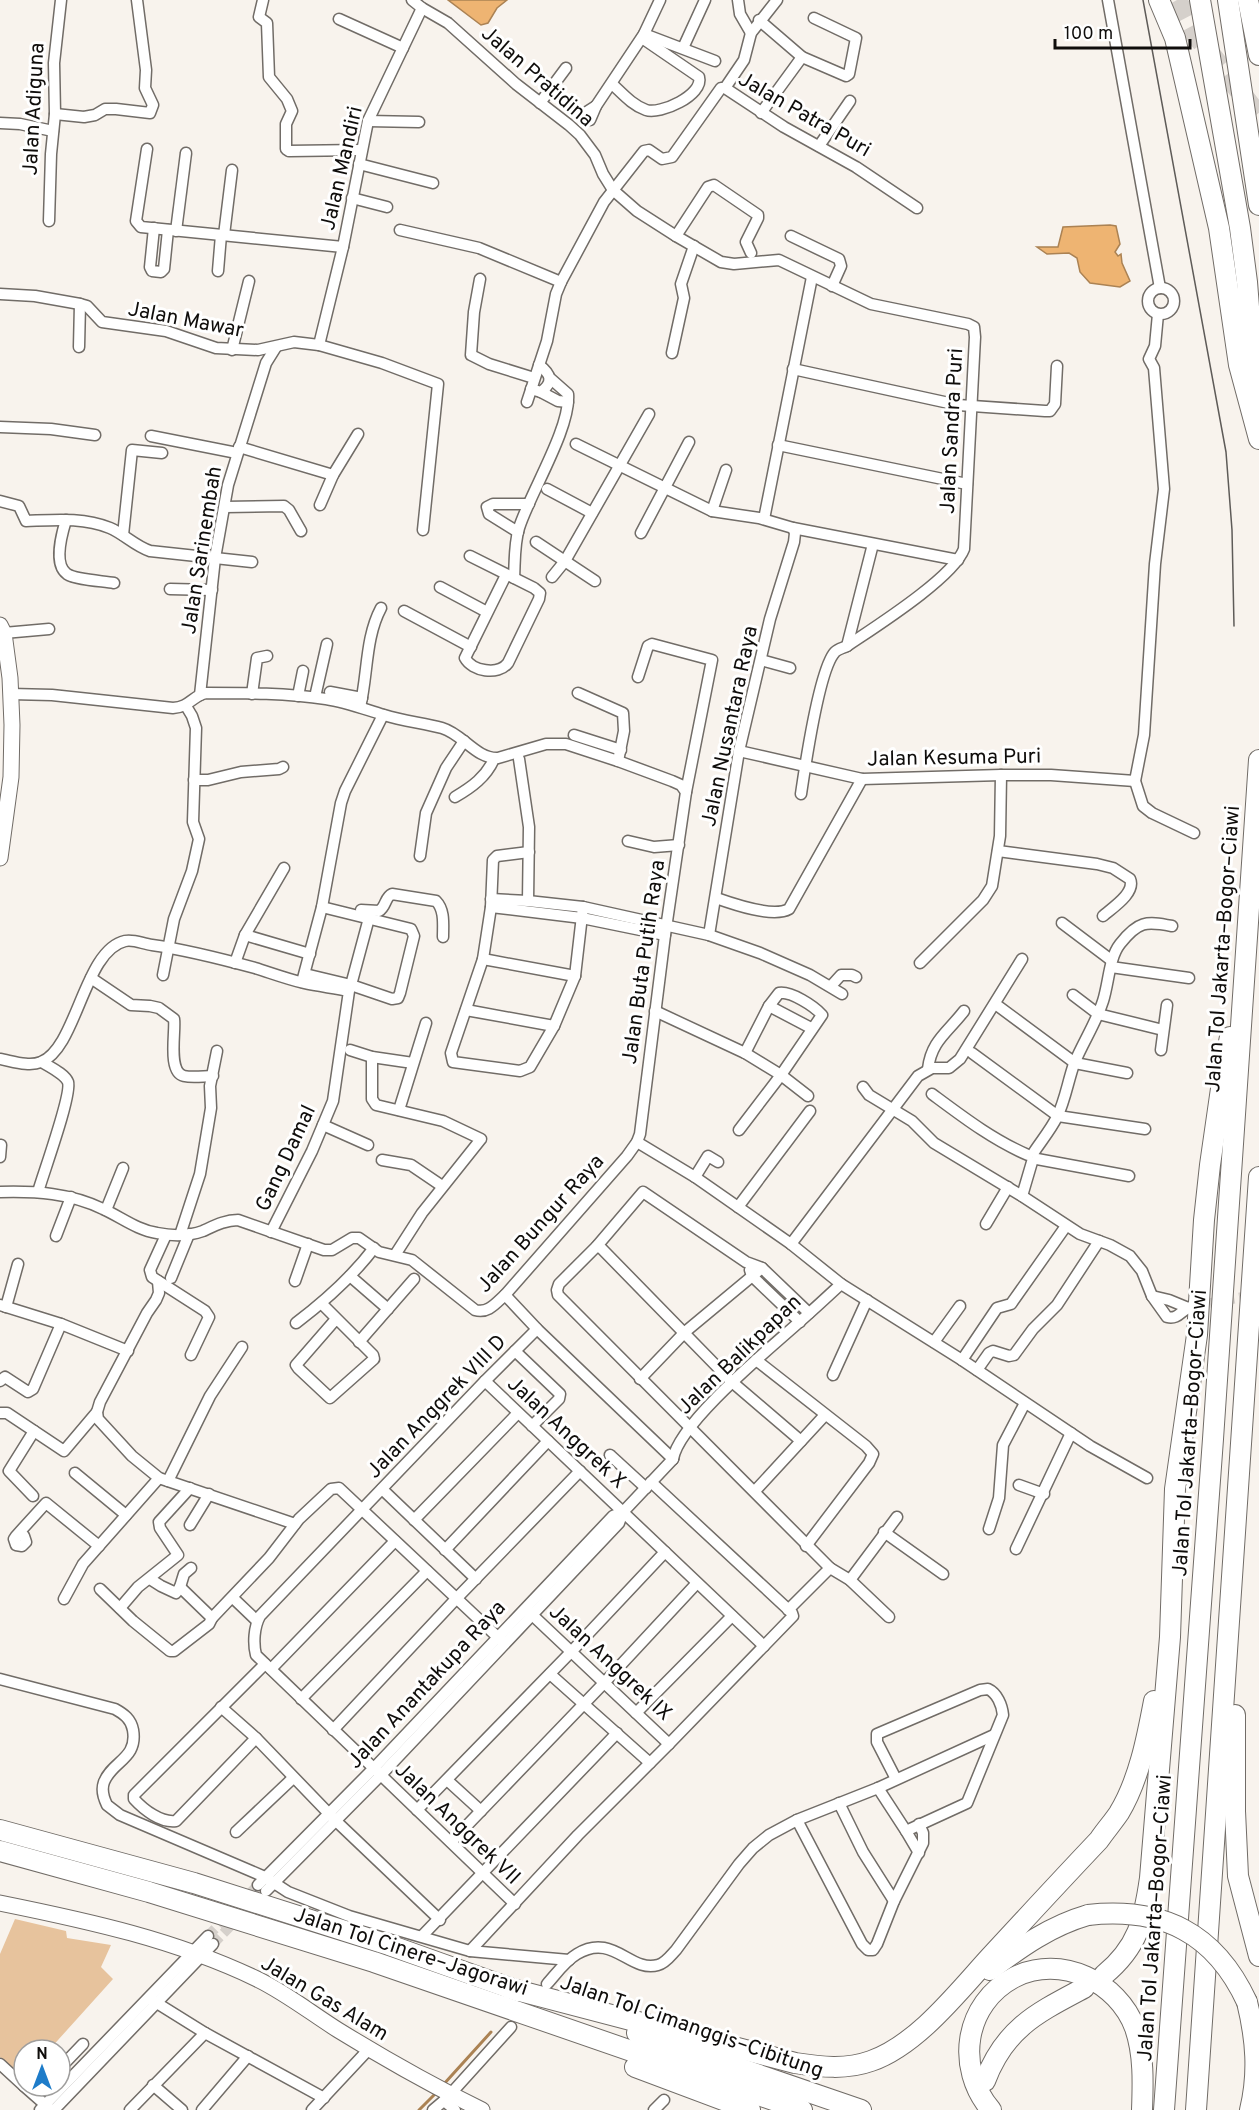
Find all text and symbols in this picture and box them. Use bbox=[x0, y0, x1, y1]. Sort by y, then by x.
scale bar bbox=[1055, 12, 1190, 50]
street label: Jalan Pratidina bbox=[475, 21, 599, 133]
text: 100 m bbox=[1064, 23, 1113, 46]
street label: Jalan Adiguna bbox=[18, 42, 51, 176]
street label: Jalan Patra Puri bbox=[733, 66, 875, 164]
street label: Jalan Mandiri bbox=[315, 104, 370, 233]
street label: Jalan Mawar bbox=[125, 296, 246, 345]
street label: Jalan Sandra Puri bbox=[935, 348, 970, 515]
street label: Jalan Sarinembah bbox=[176, 464, 229, 636]
street label: Jalan Nusantara Raya bbox=[696, 623, 765, 829]
street label: Jalan Kesuma Puri bbox=[867, 743, 1041, 774]
street label: Jalan Tol Jakarta–Bogor–Ciawi bbox=[1200, 805, 1247, 1094]
street label: Jalan Buta Putih Raya bbox=[617, 858, 672, 1066]
street label: Gang Damal bbox=[250, 1101, 323, 1216]
street label: Jalan Bungur Raya bbox=[472, 1149, 610, 1299]
street label: Jalan Balikpapan bbox=[672, 1289, 808, 1421]
street label: Jalan Tol Jakarta–Bogor–Ciawi bbox=[1167, 1289, 1214, 1578]
street label: Jalan Anggrek VIII D bbox=[361, 1329, 513, 1485]
street label: Jalan Anggrek X bbox=[501, 1371, 631, 1495]
street label: Jalan Anantakupa Raya bbox=[342, 1595, 512, 1775]
street label: Jalan Anggrek IX bbox=[543, 1599, 677, 1727]
street label: Jalan Anggrek VII bbox=[388, 1757, 526, 1891]
street label: Jalan Tol Jakarta–Bogor–Ciawi bbox=[1132, 1774, 1179, 2063]
street label: Jalan Tol Cinere–Jagorawi bbox=[290, 1902, 531, 2003]
street label: Jalan Gas Alam bbox=[255, 1951, 393, 2048]
street label: Jalan Tol Cimanggis–Cibitung bbox=[556, 1970, 827, 2085]
north arrow bbox=[12, 2038, 72, 2098]
text: N bbox=[36, 2045, 48, 2065]

